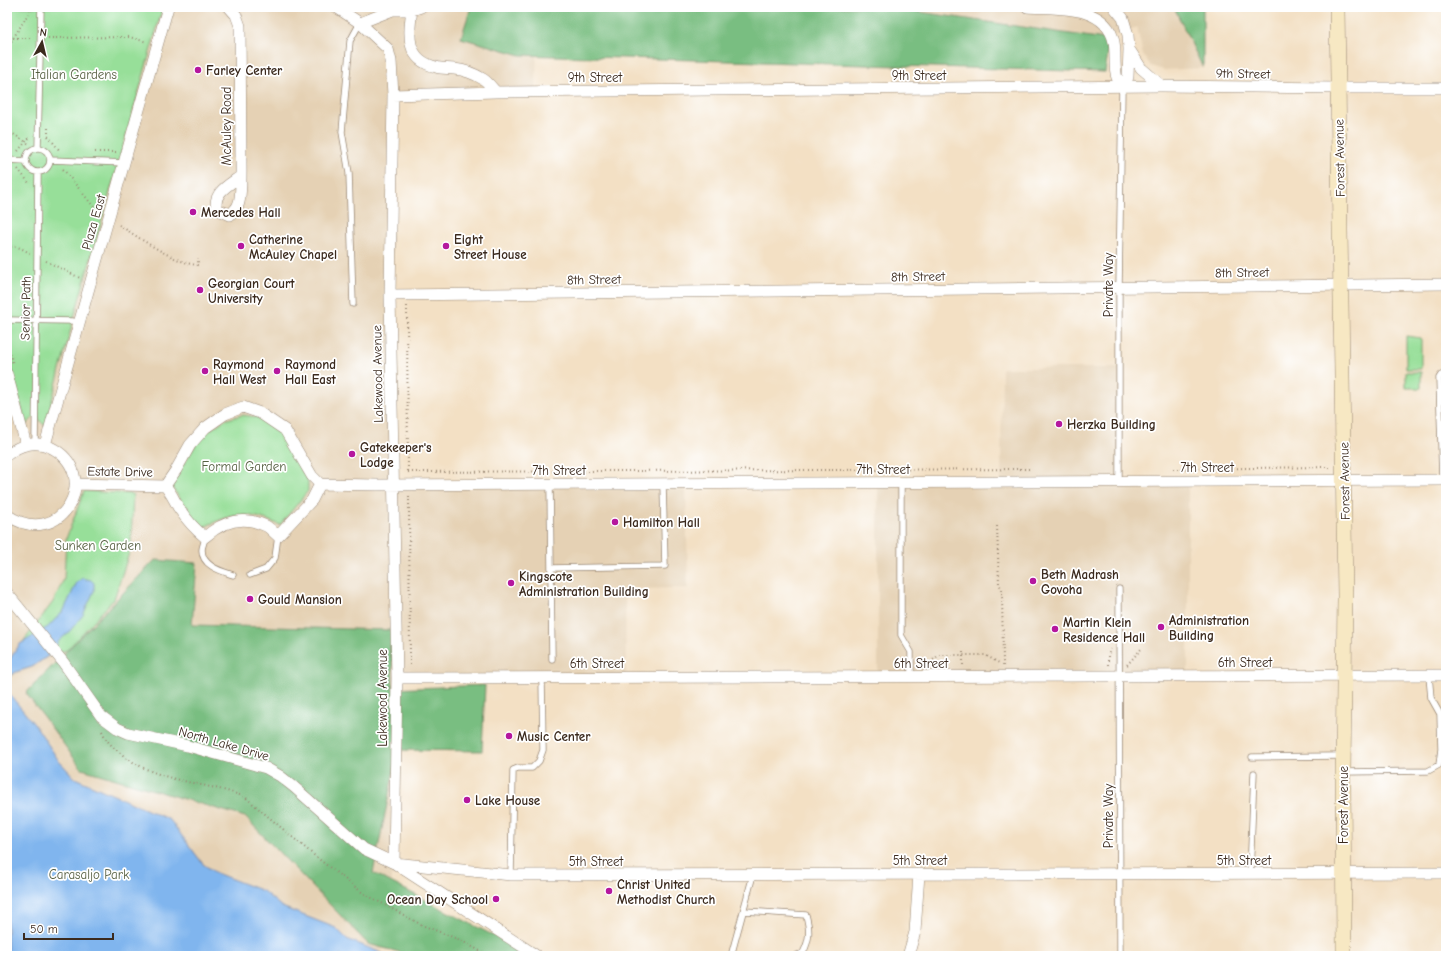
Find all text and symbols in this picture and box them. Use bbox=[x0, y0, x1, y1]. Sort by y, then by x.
north arrow bbox=[22, 22, 62, 62]
text: N bbox=[39, 26, 48, 40]
place label: Farley Center bbox=[206, 63, 283, 78]
marker: Farley Center bbox=[193, 65, 203, 75]
street label: 9th Street bbox=[1216, 66, 1272, 81]
park label: Italian Gardens bbox=[31, 67, 117, 82]
street label: 9th Street bbox=[892, 68, 948, 83]
street label: 9th Street bbox=[568, 70, 624, 85]
street label: McAuley Road bbox=[219, 87, 234, 165]
street label: Forest Avenue bbox=[1331, 118, 1348, 197]
street label: Plaza East bbox=[78, 191, 109, 252]
place label: Mercedes Hall bbox=[201, 205, 281, 220]
marker: Mercedes Hall bbox=[188, 207, 198, 217]
place label: Catherine McAuley Chapel bbox=[249, 232, 337, 262]
place label: Eight Street House bbox=[454, 232, 527, 262]
marker: Catherine McAuley Chapel bbox=[236, 241, 246, 251]
marker: Eight Street House bbox=[441, 241, 451, 251]
street label: Private Way bbox=[1101, 253, 1116, 317]
street label: 8th Street bbox=[1215, 265, 1271, 280]
street label: 8th Street bbox=[891, 269, 947, 284]
street label: 8th Street bbox=[567, 272, 623, 287]
street label: Senior Path bbox=[17, 276, 34, 340]
place label: Georgian Court University bbox=[208, 276, 295, 306]
marker: Georgian Court University bbox=[195, 285, 205, 295]
street label: Lakewood Avenue bbox=[369, 325, 386, 423]
place label: Raymond Hall West bbox=[213, 357, 267, 387]
place label: Raymond Hall East bbox=[285, 357, 336, 387]
marker: Raymond Hall West bbox=[200, 366, 210, 376]
marker: Raymond Hall East bbox=[272, 366, 282, 376]
place label: Herzka Building bbox=[1067, 417, 1156, 432]
marker: Herzka Building bbox=[1054, 419, 1064, 429]
place label: Gatekeeper's Lodge bbox=[360, 440, 432, 470]
street label: Forest Avenue bbox=[1336, 441, 1353, 520]
marker: Gatekeeper's Lodge bbox=[347, 449, 357, 459]
park label: Formal Garden bbox=[202, 459, 286, 474]
street label: 7th Street bbox=[1180, 460, 1235, 475]
street label: 7th Street bbox=[856, 462, 911, 477]
street label: Estate Drive bbox=[87, 463, 153, 480]
street label: 7th Street bbox=[532, 463, 587, 478]
place label: Hamilton Hall bbox=[623, 515, 700, 530]
marker: Hamilton Hall bbox=[610, 517, 620, 527]
park label: Sunken Garden bbox=[55, 538, 141, 553]
place label: Beth Madrash Govoha bbox=[1041, 567, 1119, 597]
place label: Kingscote Administration Building bbox=[519, 569, 649, 599]
marker: Beth Madrash Govoha bbox=[1028, 576, 1038, 586]
marker: Kingscote Administration Building bbox=[506, 578, 516, 588]
place label: Gould Mansion bbox=[258, 592, 342, 607]
marker: Gould Mansion bbox=[245, 594, 255, 604]
place label: Administration Building bbox=[1169, 613, 1249, 643]
place label: Martin Klein Residence Hall bbox=[1063, 615, 1145, 645]
marker: Administration Building bbox=[1156, 622, 1166, 632]
marker: Martin Klein Residence Hall bbox=[1050, 624, 1060, 634]
street label: Lakewood Avenue bbox=[375, 649, 390, 747]
street label: 6th Street bbox=[1218, 655, 1274, 670]
street label: 6th Street bbox=[570, 656, 626, 671]
street label: 6th Street bbox=[894, 656, 950, 671]
street label: North Lake Drive bbox=[177, 723, 271, 764]
place label: Music Center bbox=[517, 729, 591, 744]
marker: Music Center bbox=[504, 731, 514, 741]
street label: Forest Avenue bbox=[1336, 765, 1351, 844]
street label: Private Way bbox=[1101, 784, 1116, 848]
place label: Lake House bbox=[475, 793, 541, 808]
marker: Lake House bbox=[462, 795, 472, 805]
street label: 5th Street bbox=[893, 853, 949, 868]
street label: 5th Street bbox=[1217, 853, 1273, 868]
street label: 5th Street bbox=[569, 854, 625, 869]
park label: Carasaljo Park bbox=[49, 867, 130, 882]
place label: Christ United Methodist Church bbox=[617, 877, 715, 907]
marker: Christ United Methodist Church bbox=[604, 886, 614, 896]
place label: Ocean Day School bbox=[387, 892, 488, 907]
marker: Ocean Day School bbox=[491, 894, 501, 904]
scale bar bbox=[24, 915, 113, 941]
text: 50 m bbox=[30, 922, 58, 936]

